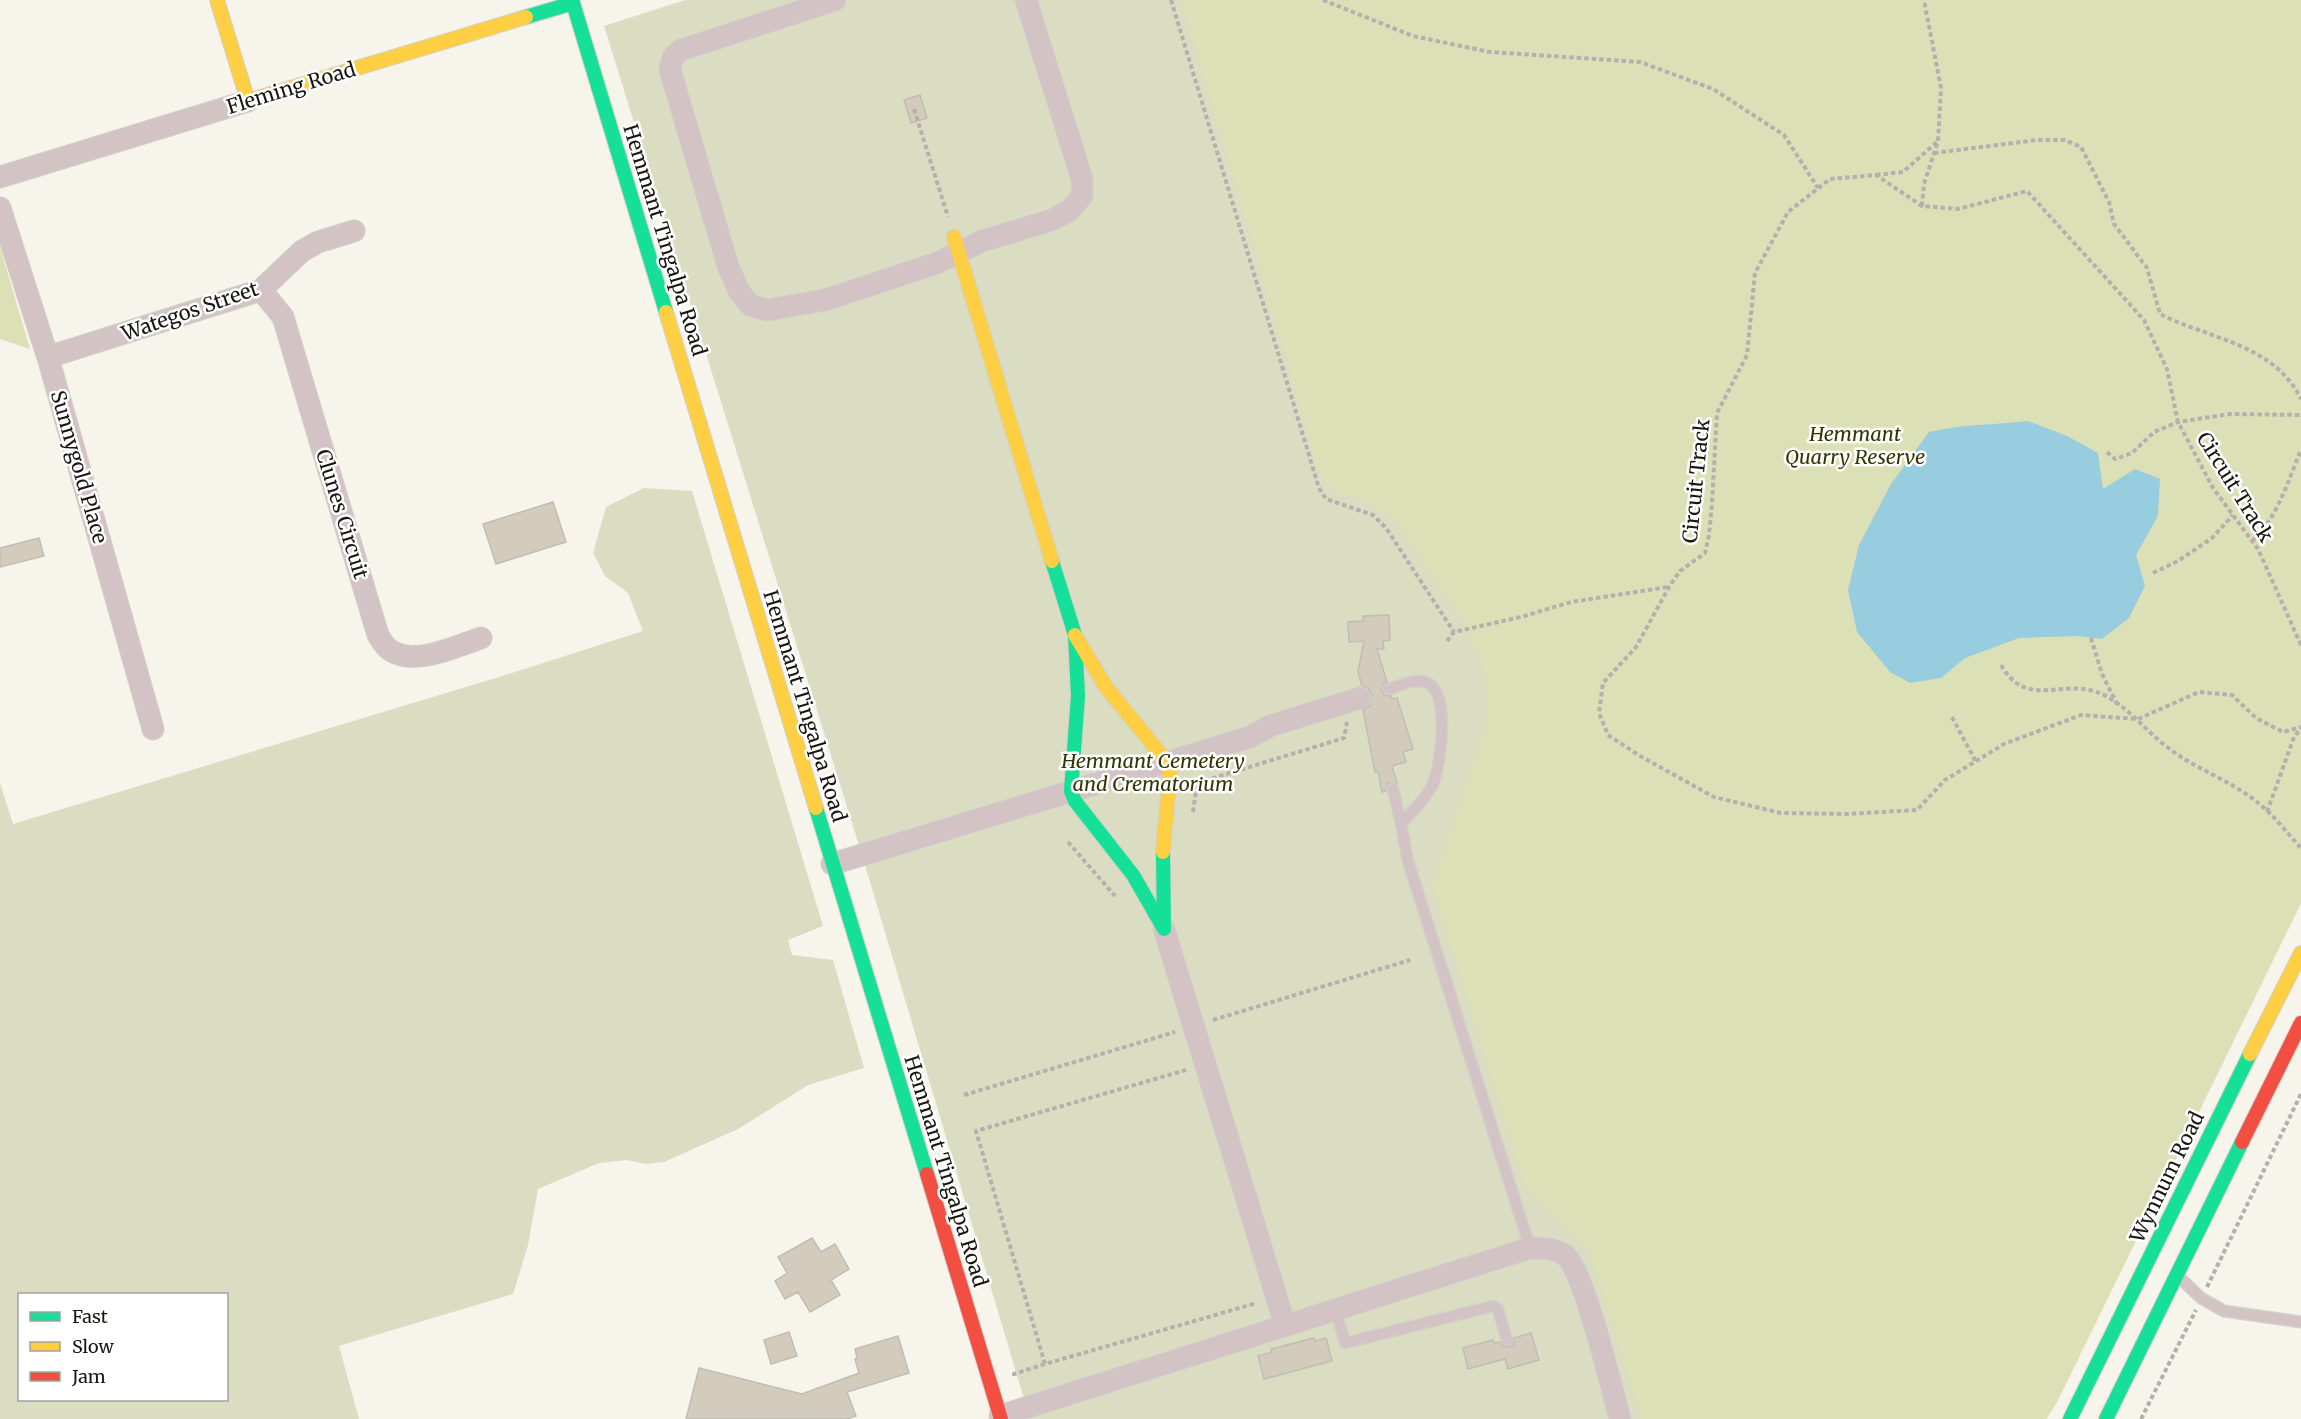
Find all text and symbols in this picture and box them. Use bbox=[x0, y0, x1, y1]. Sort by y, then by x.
street label: Fleming Road bbox=[223, 56, 358, 119]
street label: Hemmant Tingalpa Road bbox=[618, 121, 713, 359]
street label: Wategos Street bbox=[117, 275, 262, 346]
street label: Sunnygold Place bbox=[46, 388, 113, 546]
street label: Circuit Track bbox=[1677, 417, 1714, 544]
park label: Hemmant Quarry Reserve bbox=[1785, 421, 1925, 469]
street label: Circuit Track bbox=[2192, 427, 2279, 547]
street label: Clunes Circuit bbox=[311, 446, 374, 582]
street label: Hemmant Tingalpa Road bbox=[758, 587, 853, 825]
park label: Hemmant Cemetery and Crematorium bbox=[1060, 748, 1245, 796]
street label: Hemmant Tingalpa Road bbox=[899, 1052, 994, 1290]
street label: Wynnum Road bbox=[2124, 1107, 2209, 1247]
legend bbox=[18, 1293, 228, 1401]
text: Fast bbox=[72, 1305, 108, 1328]
text: Slow bbox=[72, 1335, 115, 1358]
text: Jam bbox=[71, 1365, 106, 1388]

